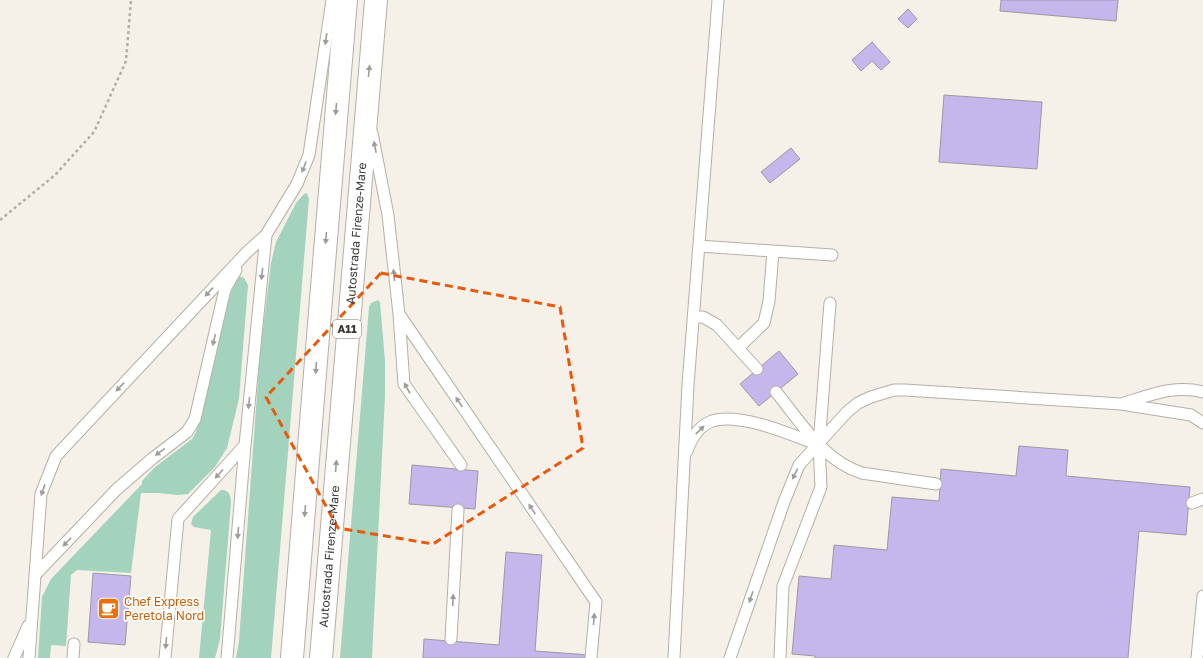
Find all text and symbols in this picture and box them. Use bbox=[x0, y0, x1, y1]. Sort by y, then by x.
one-way arrow bbox=[323, 33, 329, 45]
one-way arrow bbox=[366, 65, 372, 77]
one-way arrow bbox=[333, 103, 340, 115]
one-way arrow bbox=[372, 141, 378, 153]
one-way arrow bbox=[301, 161, 307, 173]
street label: Autostrada Firenze-Mare bbox=[343, 162, 369, 305]
one-way arrow bbox=[322, 232, 329, 244]
one-way arrow bbox=[259, 268, 265, 280]
one-way arrow bbox=[391, 269, 398, 281]
one-way arrow bbox=[205, 288, 214, 297]
road number: A11 bbox=[333, 320, 361, 338]
one-way arrow bbox=[210, 334, 216, 346]
one-way arrow bbox=[313, 362, 320, 374]
one-way arrow bbox=[116, 382, 125, 393]
one-way arrow bbox=[403, 382, 410, 394]
one-way arrow bbox=[455, 396, 463, 407]
one-way arrow bbox=[246, 397, 252, 409]
one-way arrow bbox=[695, 426, 705, 435]
one-way arrow bbox=[155, 448, 166, 456]
one-way arrow bbox=[333, 460, 340, 472]
one-way arrow bbox=[214, 468, 223, 479]
one-way arrow bbox=[791, 469, 798, 480]
one-way arrow bbox=[40, 484, 46, 496]
street label: Autostrada Firenze-Mare bbox=[316, 485, 342, 628]
one-way arrow bbox=[528, 504, 536, 514]
one-way arrow bbox=[301, 505, 308, 517]
one-way arrow bbox=[234, 527, 241, 539]
one-way arrow bbox=[62, 537, 72, 547]
one-way arrow bbox=[748, 591, 754, 603]
one-way arrow bbox=[450, 593, 456, 606]
place label: Chef Express Peretola Nord bbox=[124, 594, 204, 623]
cafe icon: Chef Express Peretola Nord bbox=[96, 596, 122, 622]
one-way arrow bbox=[591, 613, 598, 625]
one-way arrow bbox=[163, 637, 170, 649]

